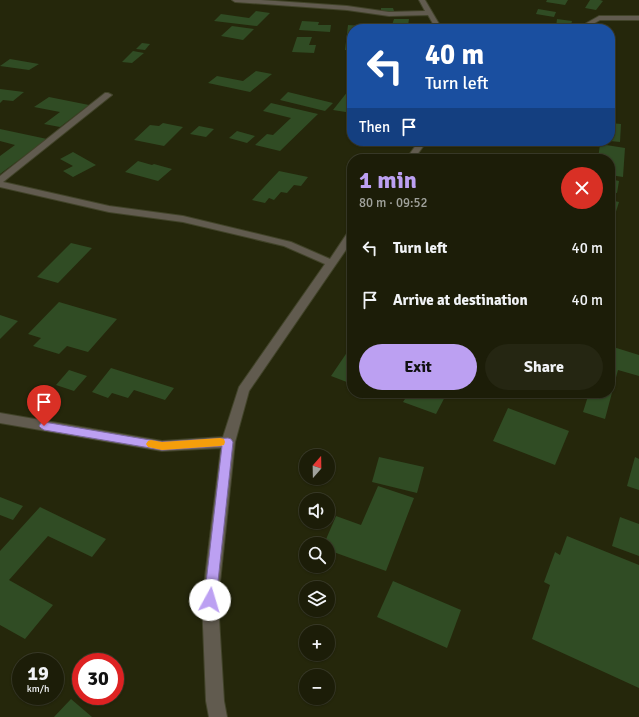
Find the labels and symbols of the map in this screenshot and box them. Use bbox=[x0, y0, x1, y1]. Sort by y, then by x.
pin bbox=[27, 385, 61, 426]
north arrow bbox=[299, 449, 335, 485]
position arrow bbox=[189, 579, 231, 621]
speed limit sign: 30 bbox=[72, 653, 124, 705]

